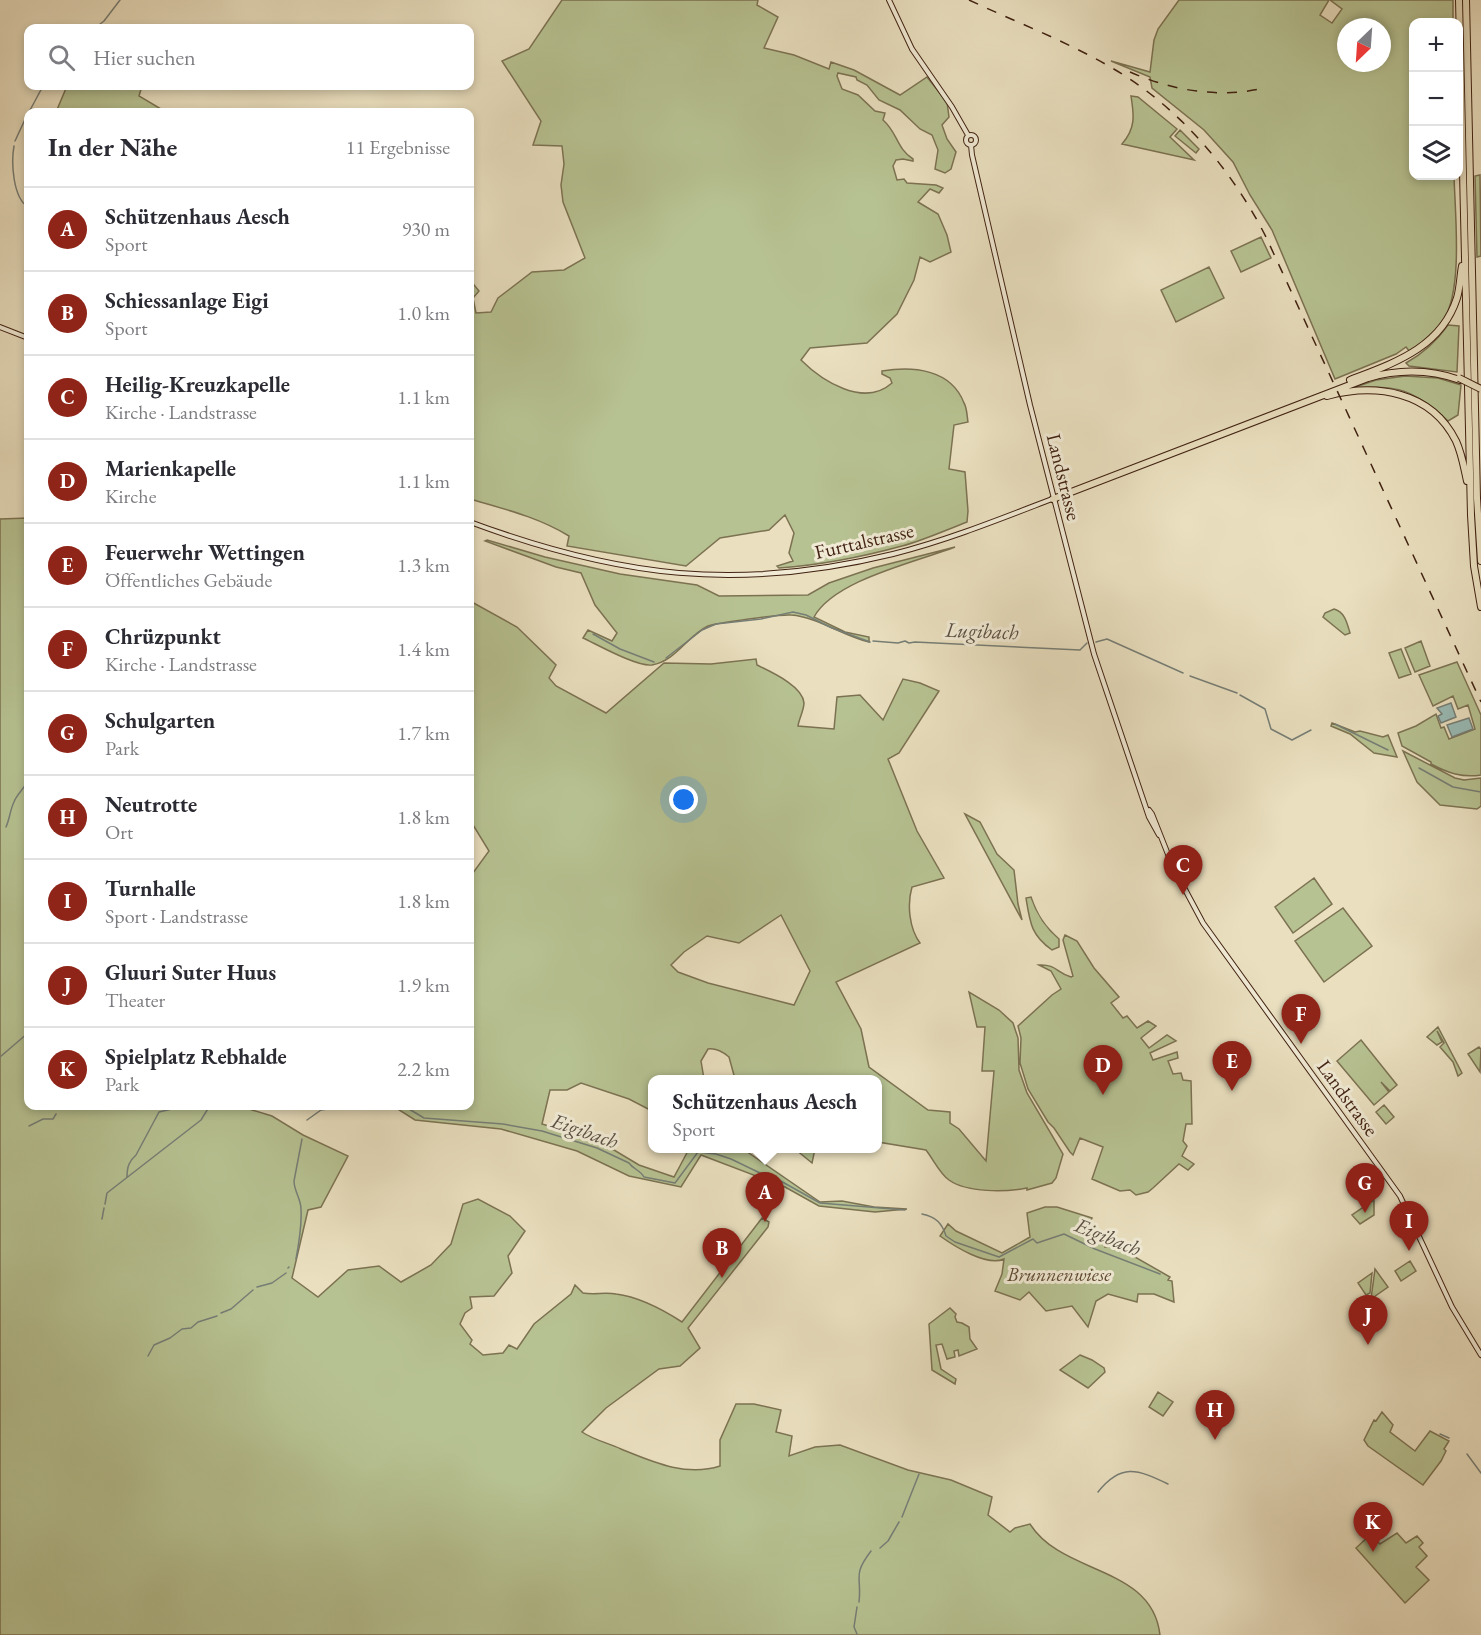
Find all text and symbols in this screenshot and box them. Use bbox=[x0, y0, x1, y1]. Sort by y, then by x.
north arrow bbox=[1337, 18, 1391, 72]
map controls bbox=[1409, 18, 1463, 180]
button: + bbox=[1409, 18, 1463, 72]
search box bbox=[24, 24, 474, 90]
icon: search bbox=[45, 41, 78, 74]
text: Hier suchen bbox=[93, 43, 196, 72]
button: − bbox=[1409, 72, 1463, 126]
button: layers bbox=[1409, 126, 1463, 180]
text: In der Nähe bbox=[48, 130, 177, 164]
text: 11 Ergebnisse bbox=[346, 134, 450, 160]
text: Schützenhaus Aesch bbox=[105, 202, 290, 231]
text: A bbox=[60, 216, 75, 242]
text: 930 m bbox=[402, 216, 450, 242]
text: Sport bbox=[105, 231, 148, 257]
text: Schiessanlage Eigi bbox=[105, 286, 269, 315]
text: B bbox=[61, 300, 74, 326]
text: 1.0 km bbox=[397, 300, 450, 326]
text: Sport bbox=[105, 315, 148, 341]
text: Heilig-Kreuzkapelle bbox=[105, 370, 290, 399]
text: C bbox=[60, 384, 75, 410]
text: 1.1 km bbox=[397, 384, 450, 410]
text: Kirche · Landstrasse bbox=[105, 399, 257, 425]
street label: Landstrasse bbox=[1041, 431, 1087, 523]
text: Marienkapelle bbox=[105, 454, 236, 483]
text: D bbox=[60, 468, 75, 494]
text: 1.1 km bbox=[397, 468, 450, 494]
text: Kirche bbox=[105, 483, 156, 509]
street label: Furttalstrasse bbox=[812, 517, 916, 565]
text: Feuerwehr Wettingen bbox=[105, 538, 305, 567]
text: E bbox=[62, 552, 73, 578]
text: 1.3 km bbox=[397, 552, 450, 578]
text: Öffentliches Gebäude bbox=[105, 567, 272, 593]
water label: Lugibach bbox=[944, 616, 1019, 645]
text: Chrüzpunkt bbox=[105, 622, 221, 651]
text: F bbox=[62, 636, 73, 662]
text: 1.4 km bbox=[397, 636, 450, 662]
text: Kirche · Landstrasse bbox=[105, 651, 257, 677]
text: Schulgarten bbox=[105, 706, 215, 735]
text: G bbox=[60, 720, 75, 746]
text: 1.7 km bbox=[397, 720, 450, 746]
text: Park bbox=[105, 735, 139, 761]
your location bbox=[669, 785, 698, 814]
text: Neutrotte bbox=[105, 790, 197, 819]
text: H bbox=[59, 804, 76, 830]
text: 1.8 km bbox=[397, 804, 450, 830]
text: Ort bbox=[105, 819, 133, 845]
pin: C bbox=[1164, 846, 1202, 895]
text: Turnhalle bbox=[105, 874, 196, 903]
text: I bbox=[64, 888, 71, 914]
text: 1.8 km bbox=[397, 888, 450, 914]
text: Sport · Landstrasse bbox=[105, 903, 248, 929]
text: Gluuri Suter Huus bbox=[105, 958, 276, 987]
text: J bbox=[64, 972, 71, 998]
text: 1.9 km bbox=[397, 972, 450, 998]
text: Theater bbox=[105, 987, 165, 1013]
pin: F bbox=[1282, 994, 1320, 1044]
text: Spielplatz Rebhalde bbox=[105, 1042, 287, 1071]
pin: E bbox=[1212, 1042, 1252, 1091]
pin: D bbox=[1084, 1046, 1122, 1095]
street label: Landstrasse bbox=[1311, 1055, 1385, 1142]
text: K bbox=[60, 1056, 75, 1082]
text: 2.2 km bbox=[397, 1056, 450, 1082]
text: Park bbox=[105, 1071, 139, 1097]
popup bbox=[648, 1075, 882, 1153]
text: Schützenhaus Aesch bbox=[673, 1087, 857, 1116]
water label: Eigibach bbox=[547, 1106, 622, 1154]
text: Sport bbox=[673, 1116, 715, 1142]
pin: G bbox=[1346, 1164, 1384, 1213]
pin: A bbox=[746, 1172, 784, 1222]
pin: I bbox=[1390, 1202, 1428, 1251]
water label: Eigibach bbox=[1070, 1211, 1145, 1262]
pin: B bbox=[702, 1228, 742, 1278]
park label: Brunnenwiese bbox=[1006, 1261, 1111, 1287]
pin: J bbox=[1348, 1296, 1388, 1345]
pin: H bbox=[1196, 1390, 1234, 1440]
pin: K bbox=[1354, 1502, 1392, 1552]

